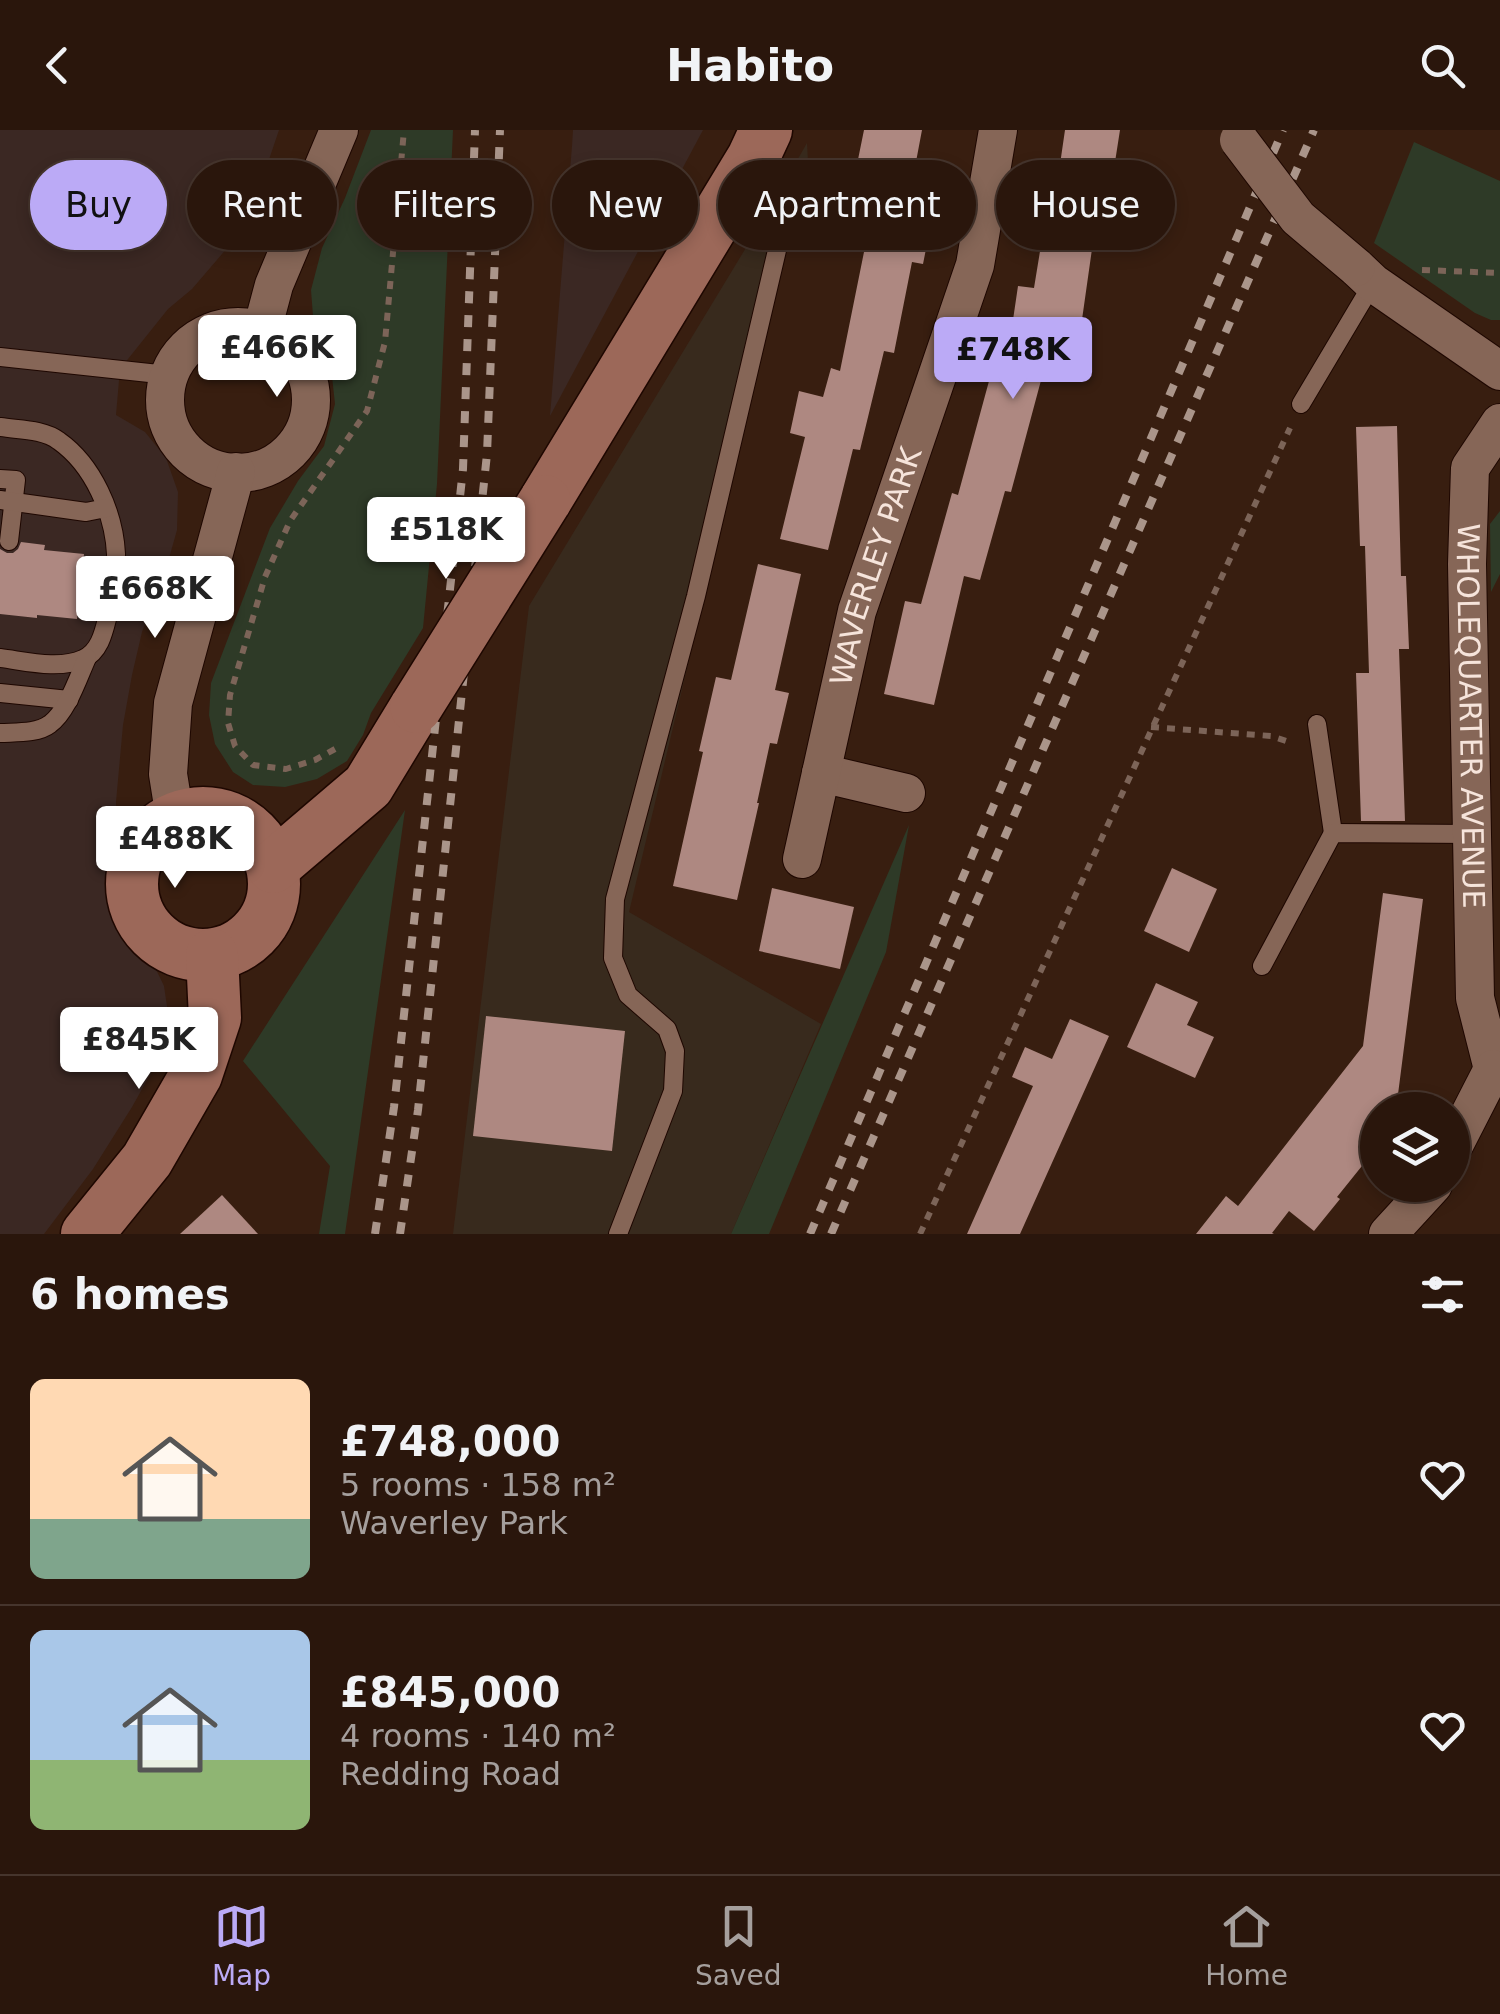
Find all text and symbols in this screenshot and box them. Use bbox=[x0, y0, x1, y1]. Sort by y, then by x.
icon: back bbox=[30, 38, 85, 93]
icon: search bbox=[1415, 38, 1470, 93]
text: Habito bbox=[666, 39, 834, 92]
chip: Buy bbox=[30, 160, 167, 250]
chip: Rent bbox=[187, 160, 337, 250]
chip: Filters bbox=[357, 160, 532, 250]
chip: New bbox=[552, 160, 698, 250]
chip: Apartment bbox=[718, 160, 976, 250]
chip: House bbox=[996, 160, 1175, 250]
pin: £466K bbox=[207, 315, 347, 400]
pin: £748K bbox=[943, 317, 1083, 402]
text: £466K bbox=[220, 328, 334, 366]
text: £748K bbox=[956, 330, 1070, 368]
street label: WAVERLEY PARK bbox=[823, 441, 929, 689]
pin: £518K bbox=[376, 497, 516, 582]
text: £518K bbox=[389, 510, 503, 548]
street label: WHOLEQUARTER AVENUE bbox=[1450, 523, 1491, 909]
pin: £668K bbox=[85, 556, 225, 641]
text: £668K bbox=[98, 569, 212, 607]
pin: £488K bbox=[105, 806, 245, 891]
text: £488K bbox=[118, 819, 232, 857]
pin: £845K bbox=[69, 1007, 209, 1092]
text: £845K bbox=[82, 1020, 196, 1058]
map controls bbox=[1360, 1092, 1470, 1202]
button: layers bbox=[1360, 1092, 1470, 1202]
icon: filters bbox=[1415, 1267, 1470, 1322]
text: 6 homes bbox=[30, 1270, 230, 1319]
text: £748,000 bbox=[340, 1417, 561, 1466]
icon: home bbox=[110, 1419, 230, 1539]
icon: heart bbox=[1415, 1452, 1470, 1507]
text: 5 rooms · 158 m² bbox=[340, 1466, 616, 1504]
text: Waverley Park bbox=[340, 1504, 568, 1542]
text: £845,000 bbox=[340, 1668, 561, 1717]
icon: home bbox=[110, 1670, 230, 1790]
icon: heart bbox=[1415, 1703, 1470, 1758]
text: 4 rooms · 140 m² bbox=[340, 1717, 616, 1755]
text: Redding Road bbox=[340, 1755, 561, 1793]
tab: Map bbox=[212, 1899, 271, 1992]
tab: Saved bbox=[695, 1899, 781, 1992]
tab: Home bbox=[1205, 1899, 1288, 1992]

